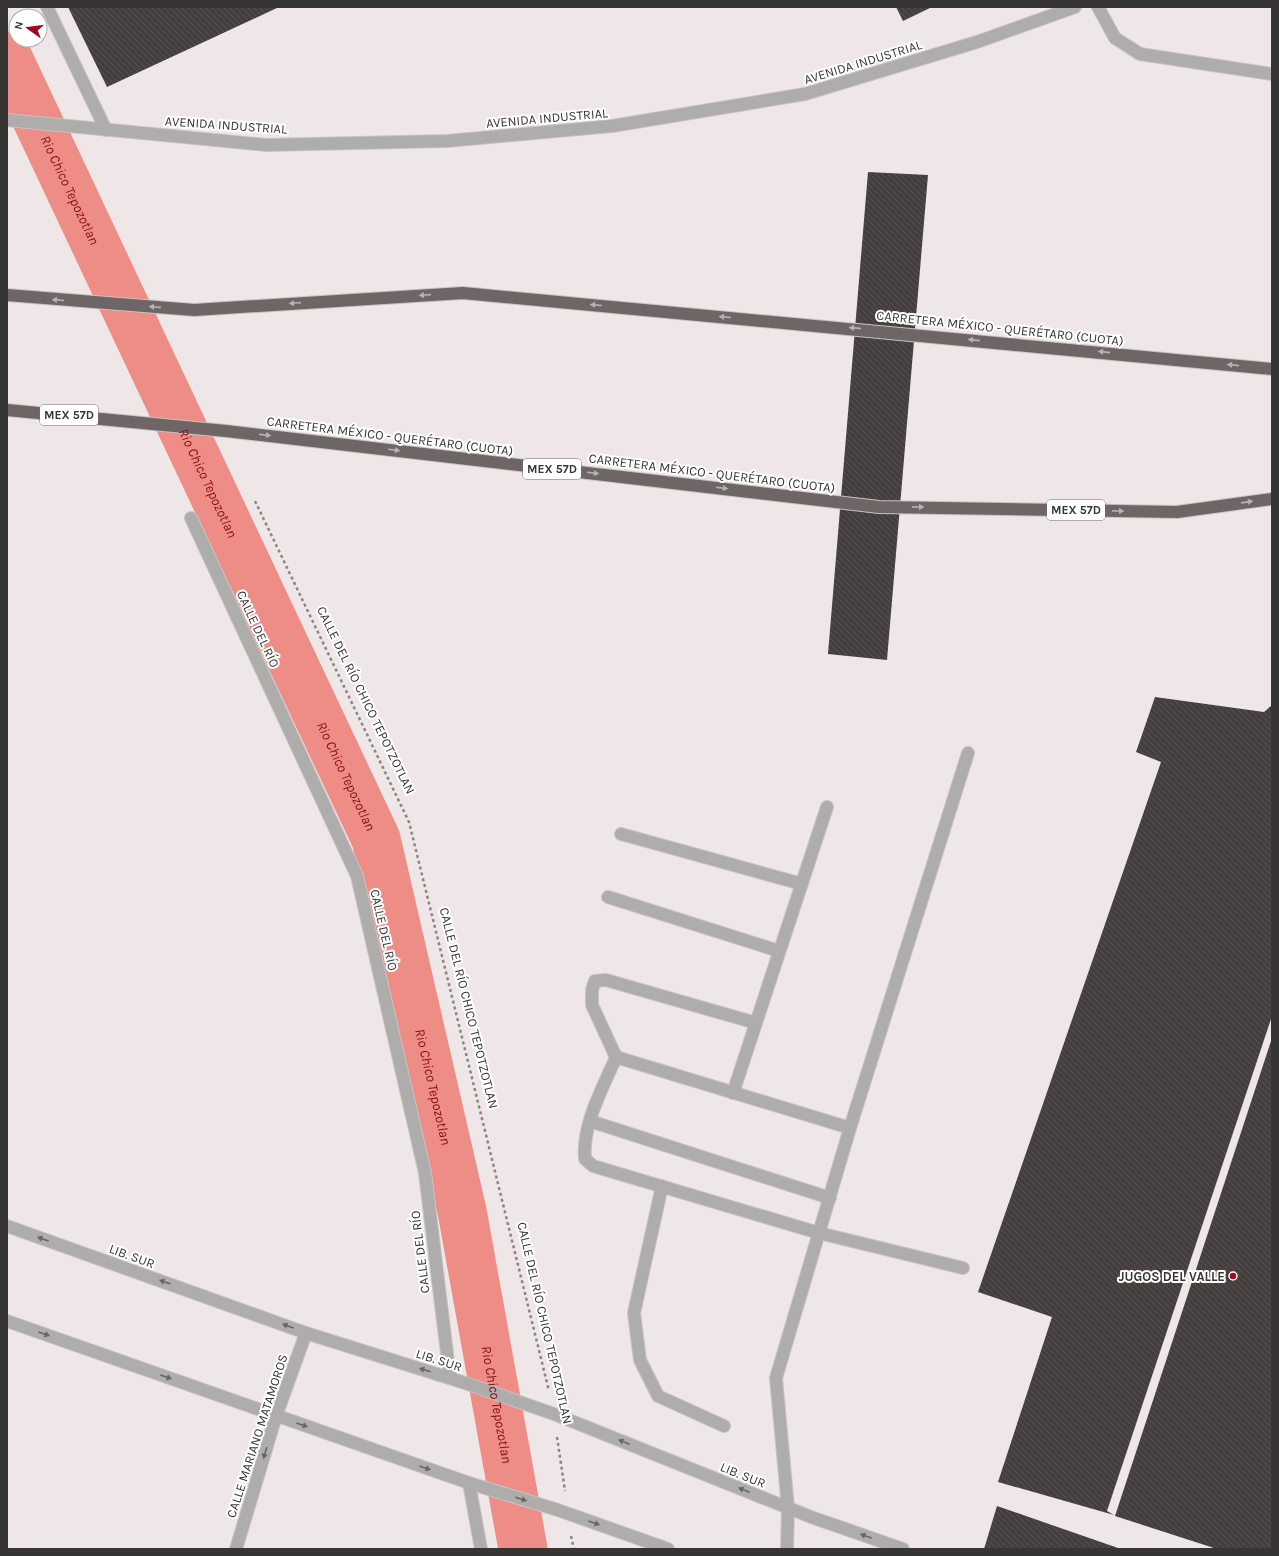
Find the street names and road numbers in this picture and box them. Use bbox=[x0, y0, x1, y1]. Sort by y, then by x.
street label: AVENIDA INDUSTRIAL bbox=[802, 37, 924, 87]
street label: AVENIDA INDUSTRIAL bbox=[485, 105, 609, 131]
street label: AVENIDA INDUSTRIAL bbox=[164, 113, 288, 137]
street label: CARRETERA MÉXICO - QUERÉTARO (CUOTA) bbox=[876, 306, 1124, 348]
road number: MEX 57D bbox=[40, 405, 98, 425]
street label: CARRETERA MÉXICO - QUERÉTARO (CUOTA) bbox=[266, 411, 514, 459]
street label: CARRETERA MÉXICO - QUERÉTARO (CUOTA) bbox=[588, 448, 836, 496]
road number: MEX 57D bbox=[523, 459, 581, 479]
road number: MEX 57D bbox=[1047, 500, 1105, 520]
street label: CALLE DEL RÍO bbox=[234, 587, 284, 670]
street label: CALLE DEL RÍO CHICO TEPOTZOTLAN bbox=[314, 603, 420, 796]
street label: CALLE DEL RÍO bbox=[367, 887, 403, 972]
street label: CALLE DEL RÍO CHICO TEPOTZOTLAN bbox=[437, 905, 503, 1110]
street label: CALLE DEL RÍO bbox=[406, 1210, 433, 1294]
street label: CALLE DEL RÍO CHICO TEPOTZOTLAN bbox=[514, 1220, 578, 1425]
street label: LIB. SUR bbox=[107, 1241, 157, 1271]
street label: LIB. SUR bbox=[414, 1346, 464, 1374]
street label: CALLE MARIANO MATAMOROS bbox=[223, 1352, 291, 1520]
street label: LIB. SUR bbox=[718, 1459, 768, 1491]

